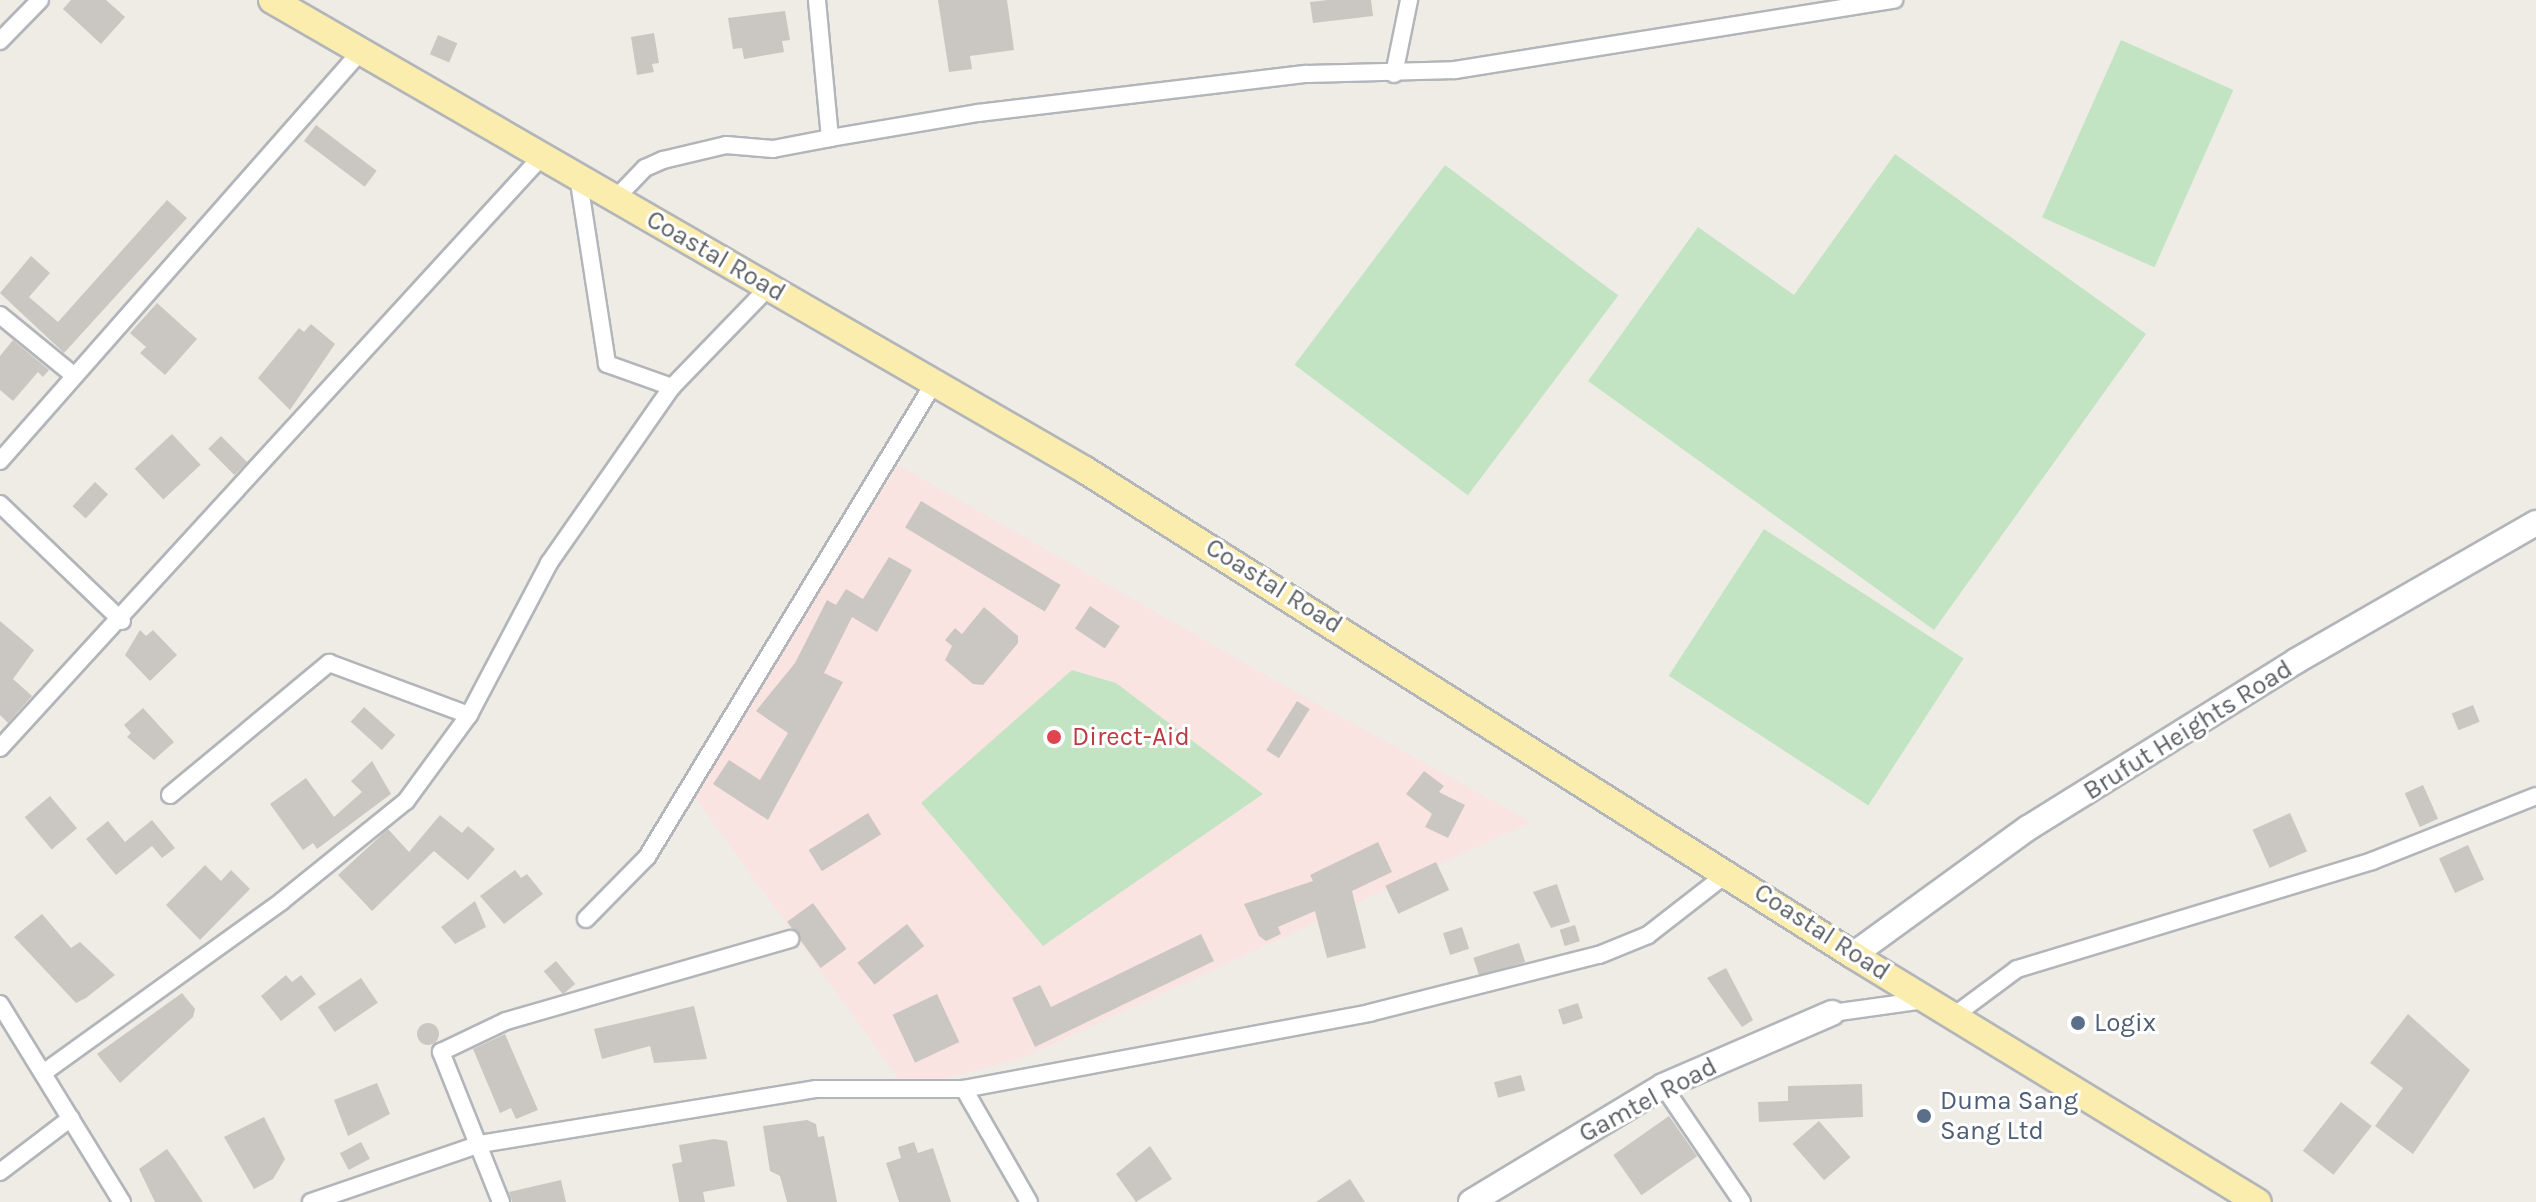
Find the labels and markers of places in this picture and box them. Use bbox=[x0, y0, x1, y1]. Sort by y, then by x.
place label: Direct-Aid bbox=[1072, 721, 1190, 753]
marker: Direct-Aid bbox=[1043, 726, 1065, 748]
place label: Logix bbox=[2094, 1007, 2156, 1039]
marker: Logix bbox=[2069, 1014, 2087, 1032]
place label: Duma Sang Sang Ltd bbox=[1940, 1085, 2078, 1146]
marker: Duma Sang Sang Ltd bbox=[1915, 1107, 1933, 1125]

